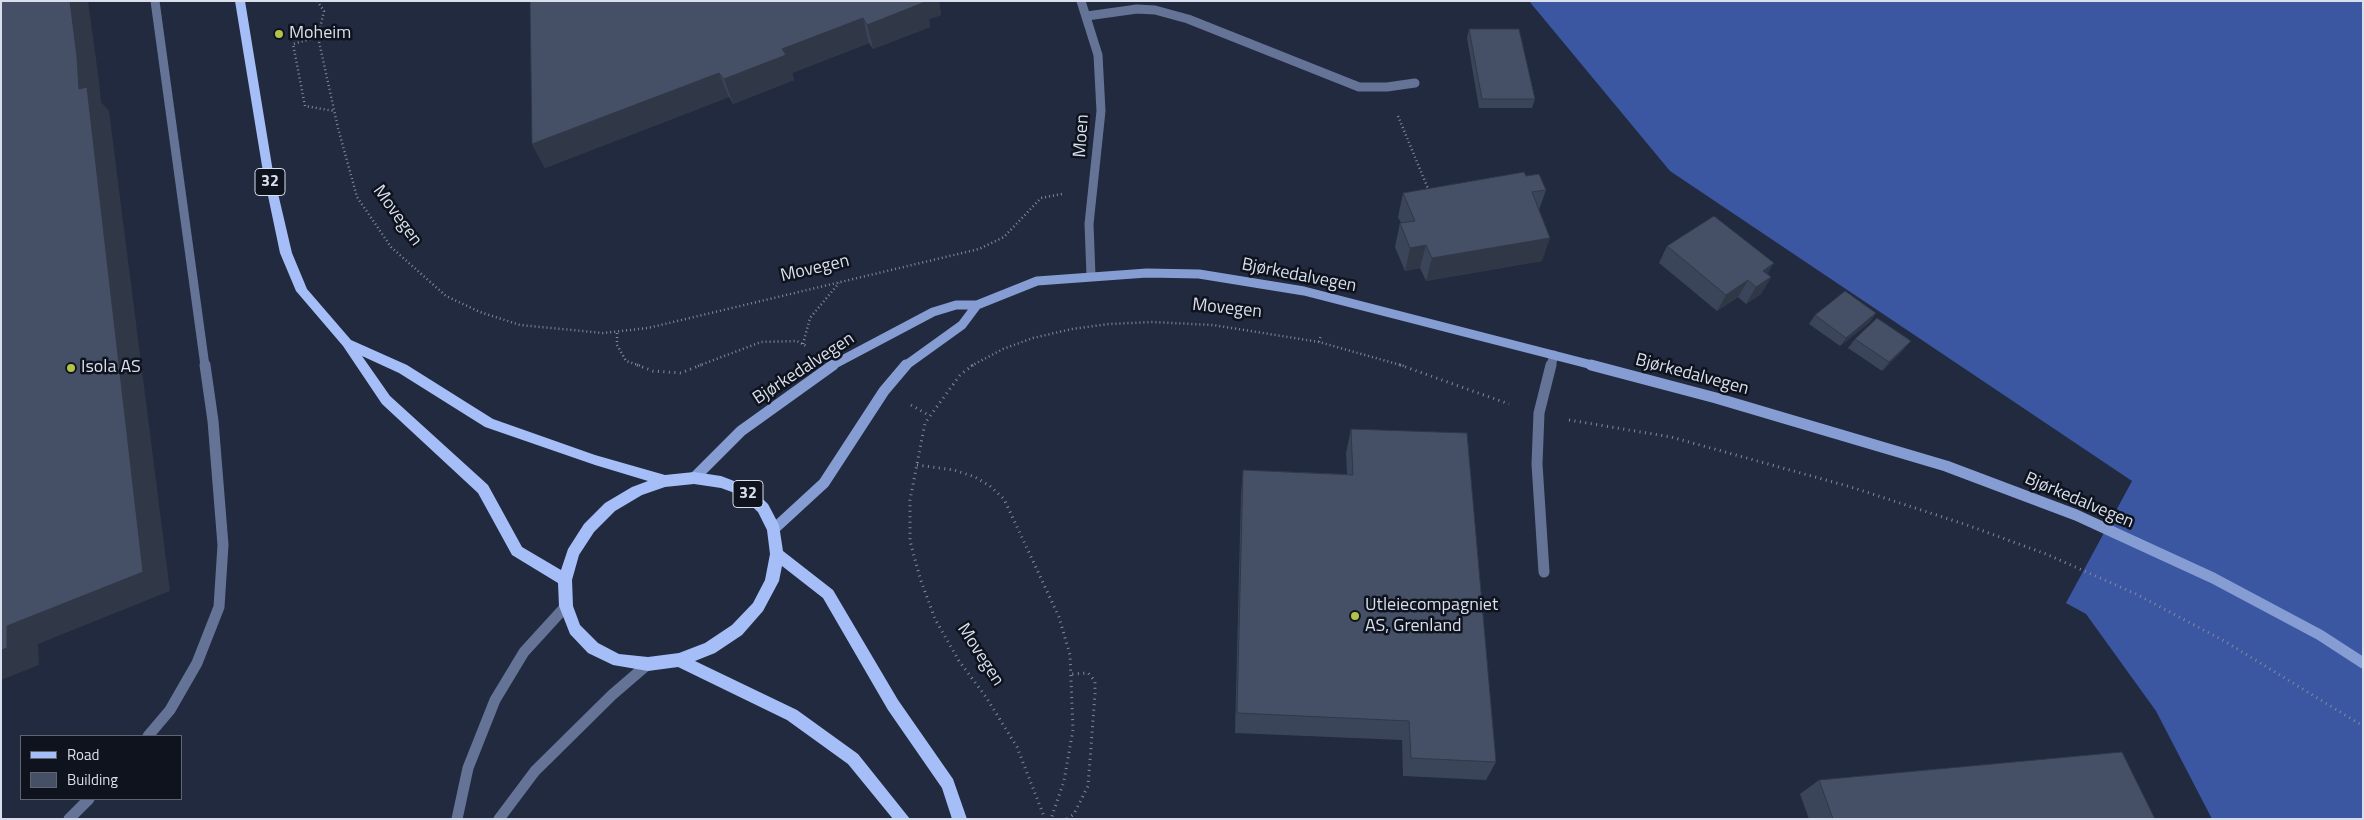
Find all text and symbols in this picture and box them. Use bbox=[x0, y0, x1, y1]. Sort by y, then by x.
place label: Moheim bbox=[289, 23, 351, 45]
marker: Moheim bbox=[273, 28, 285, 40]
street label: Moen bbox=[1070, 114, 1094, 158]
road number: 32 bbox=[255, 168, 285, 196]
street label: Movegen bbox=[368, 181, 426, 251]
street label: Movegen bbox=[778, 251, 852, 287]
street label: Bjørkedalvegen bbox=[1240, 254, 1358, 298]
street label: Movegen bbox=[1191, 295, 1263, 323]
street label: Bjørkedalvegen bbox=[749, 328, 859, 410]
street label: Bjørkedalvegen bbox=[1633, 349, 1751, 401]
place label: Isola AS bbox=[81, 357, 141, 379]
marker: Isola AS bbox=[65, 362, 77, 374]
street label: Bjørkedalvegen bbox=[2021, 468, 2137, 534]
road number: 32 bbox=[733, 480, 763, 508]
place label: Utleiecompagniet AS, Grenland bbox=[1365, 595, 1498, 638]
marker: Utleiecompagniet AS, Grenland bbox=[1349, 610, 1361, 622]
street label: Movegen bbox=[952, 620, 1008, 690]
legend bbox=[20, 735, 182, 800]
text: Road bbox=[67, 743, 99, 766]
text: Building bbox=[67, 768, 118, 791]

